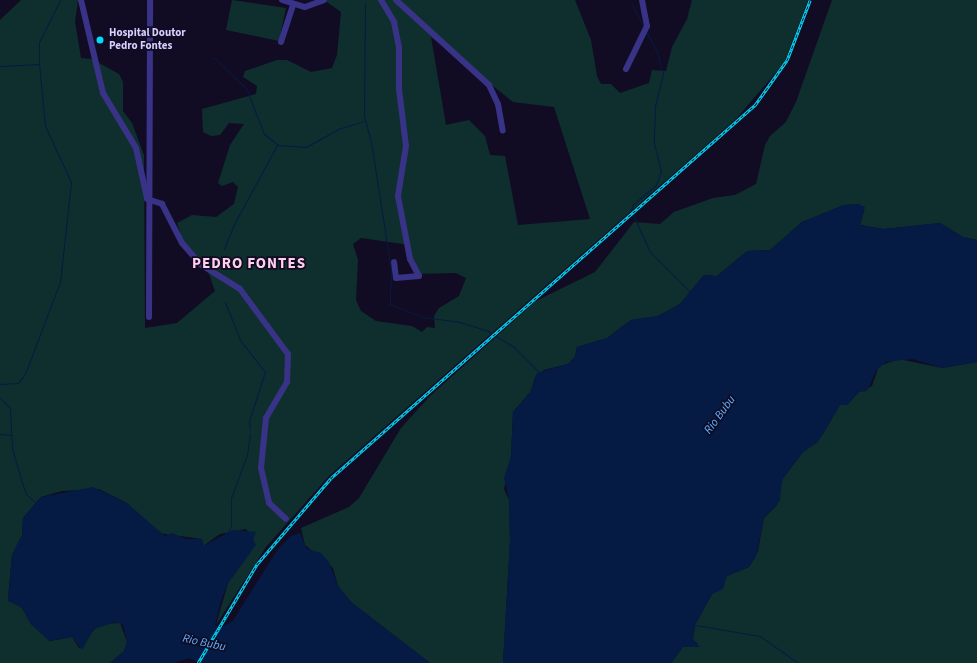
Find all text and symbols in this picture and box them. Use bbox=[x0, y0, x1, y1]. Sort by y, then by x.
place label: Hospital Doutor Pedro Fontes bbox=[109, 27, 186, 53]
marker: Hospital Doutor Pedro Fontes bbox=[94, 34, 106, 46]
district label: PEDRO FONTES bbox=[192, 255, 306, 273]
water label: Rio Bubu bbox=[701, 393, 739, 437]
water label: Rio Bubu bbox=[181, 631, 227, 655]

